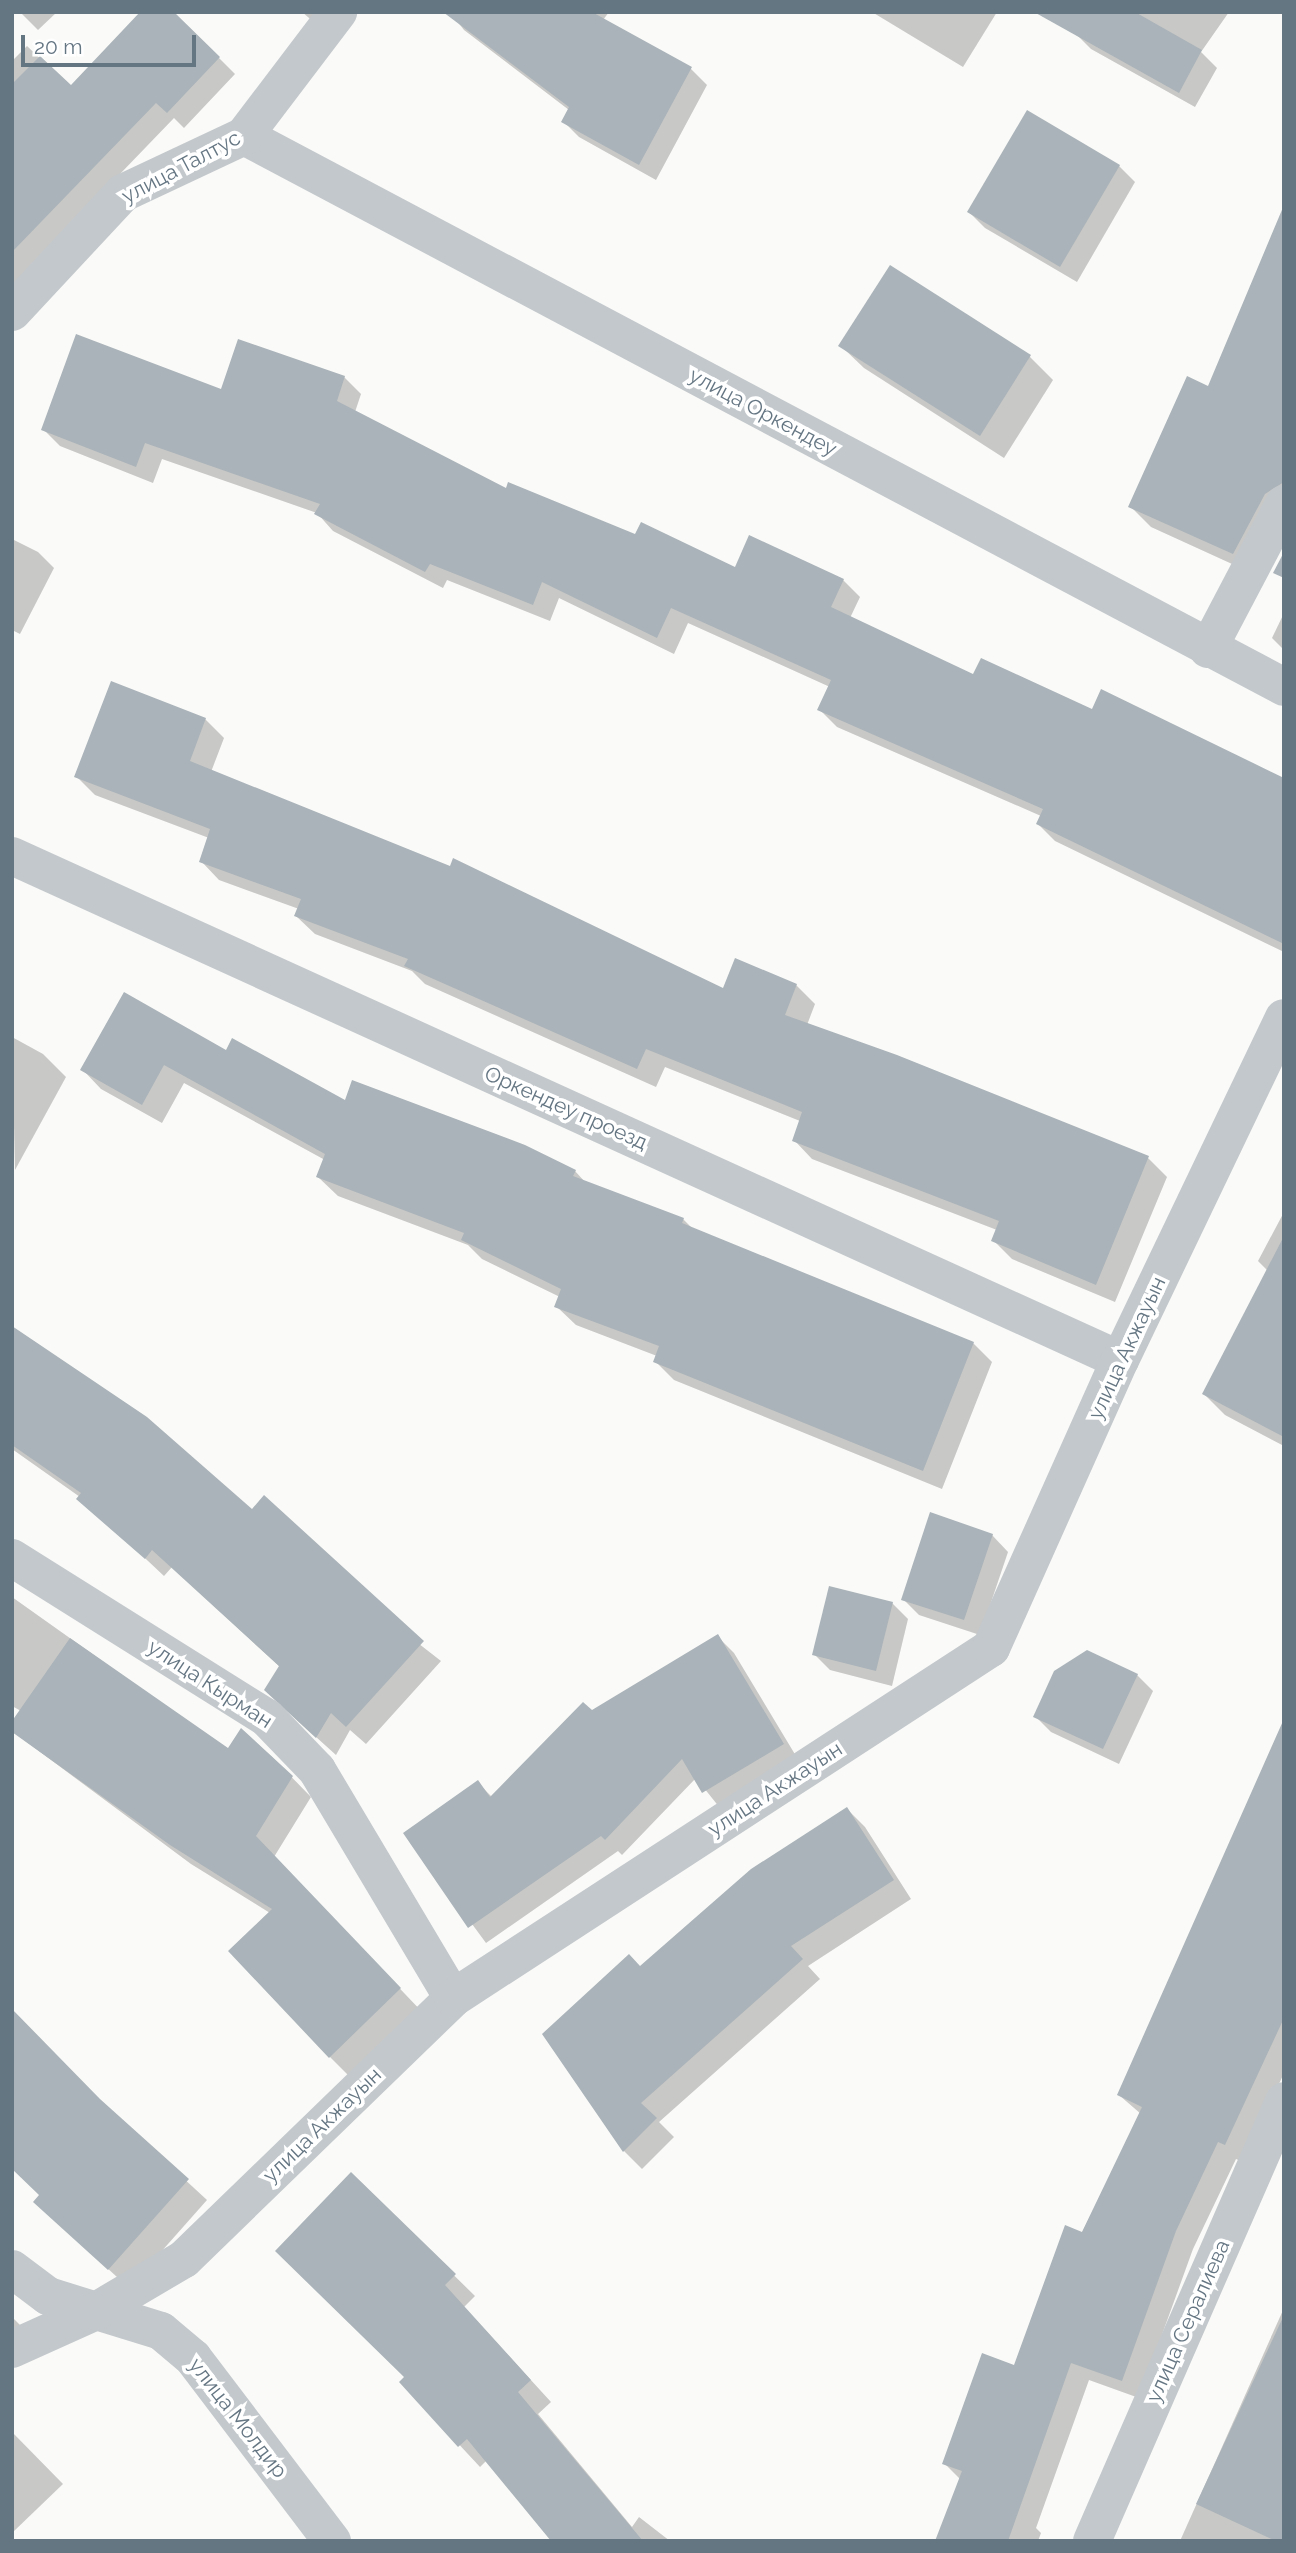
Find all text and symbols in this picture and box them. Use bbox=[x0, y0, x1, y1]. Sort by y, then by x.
scale bar bbox=[24, 21, 200, 65]
text: 20 m bbox=[34, 34, 82, 59]
street label: улица Талтус bbox=[117, 125, 245, 209]
street label: улица Оркендеу bbox=[685, 362, 841, 462]
street label: Оркендеу проезд bbox=[480, 1061, 652, 1155]
street label: улица Акжауын bbox=[1083, 1272, 1171, 1424]
street label: улица Кырман bbox=[143, 1634, 277, 1734]
street label: улица Акжауын bbox=[703, 1736, 847, 1842]
street label: улица Акжауын bbox=[257, 2062, 387, 2188]
street label: улица Сералиева bbox=[1141, 2236, 1235, 2406]
street label: улица Молдир bbox=[183, 2353, 293, 2483]

